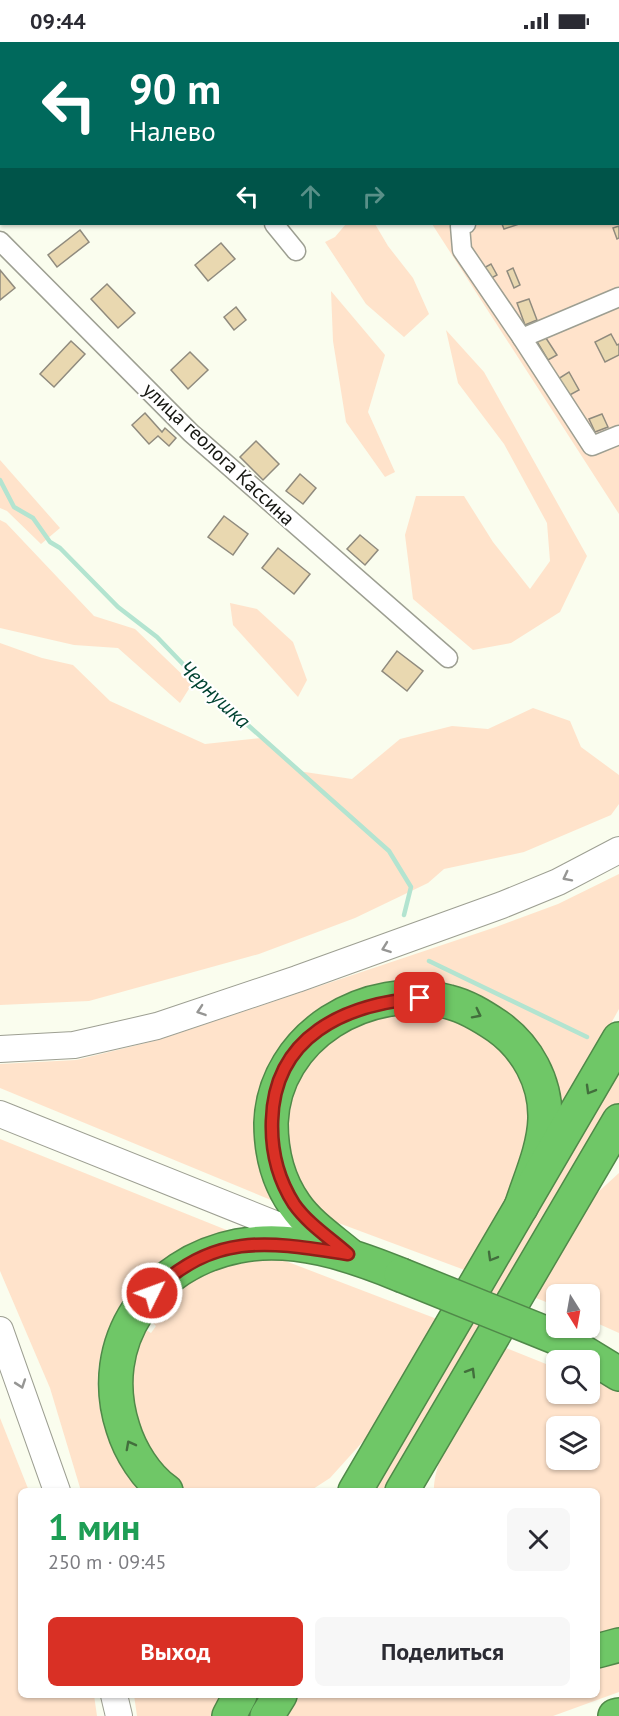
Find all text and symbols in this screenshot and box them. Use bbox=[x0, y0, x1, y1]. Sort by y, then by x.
text: 09:44 bbox=[30, 7, 86, 35]
text: 90 m bbox=[129, 61, 221, 116]
icon: left bbox=[30, 66, 108, 144]
text: Налево bbox=[129, 114, 216, 148]
icon: left bbox=[231, 180, 264, 213]
icon: ahead bbox=[294, 180, 327, 213]
icon: right bbox=[357, 180, 390, 213]
street label: улица геолога Кассина bbox=[138, 377, 300, 531]
water label: Чернушка bbox=[174, 654, 257, 734]
one-way arrow bbox=[563, 870, 574, 881]
one-way arrow bbox=[381, 940, 391, 953]
pin bbox=[394, 972, 445, 1023]
icon: arrive bbox=[403, 981, 436, 1014]
one-way arrow bbox=[196, 1004, 207, 1017]
one-way arrow bbox=[471, 1007, 481, 1018]
one-way arrow bbox=[586, 1084, 597, 1094]
one-way arrow bbox=[487, 1251, 499, 1261]
position arrow bbox=[120, 1261, 184, 1325]
north arrow bbox=[546, 1284, 600, 1338]
map controls bbox=[546, 1284, 600, 1470]
button: search bbox=[546, 1350, 600, 1404]
one-way arrow bbox=[464, 1368, 476, 1378]
one-way arrow bbox=[14, 1379, 27, 1389]
button: layers bbox=[546, 1416, 600, 1470]
one-way arrow bbox=[126, 1441, 138, 1452]
text: 1 мин bbox=[48, 1503, 140, 1550]
button: close bbox=[507, 1508, 570, 1571]
text: 250 m · 09:45 bbox=[48, 1549, 166, 1575]
button: Выход bbox=[48, 1617, 303, 1686]
button: Поделиться bbox=[315, 1617, 570, 1686]

